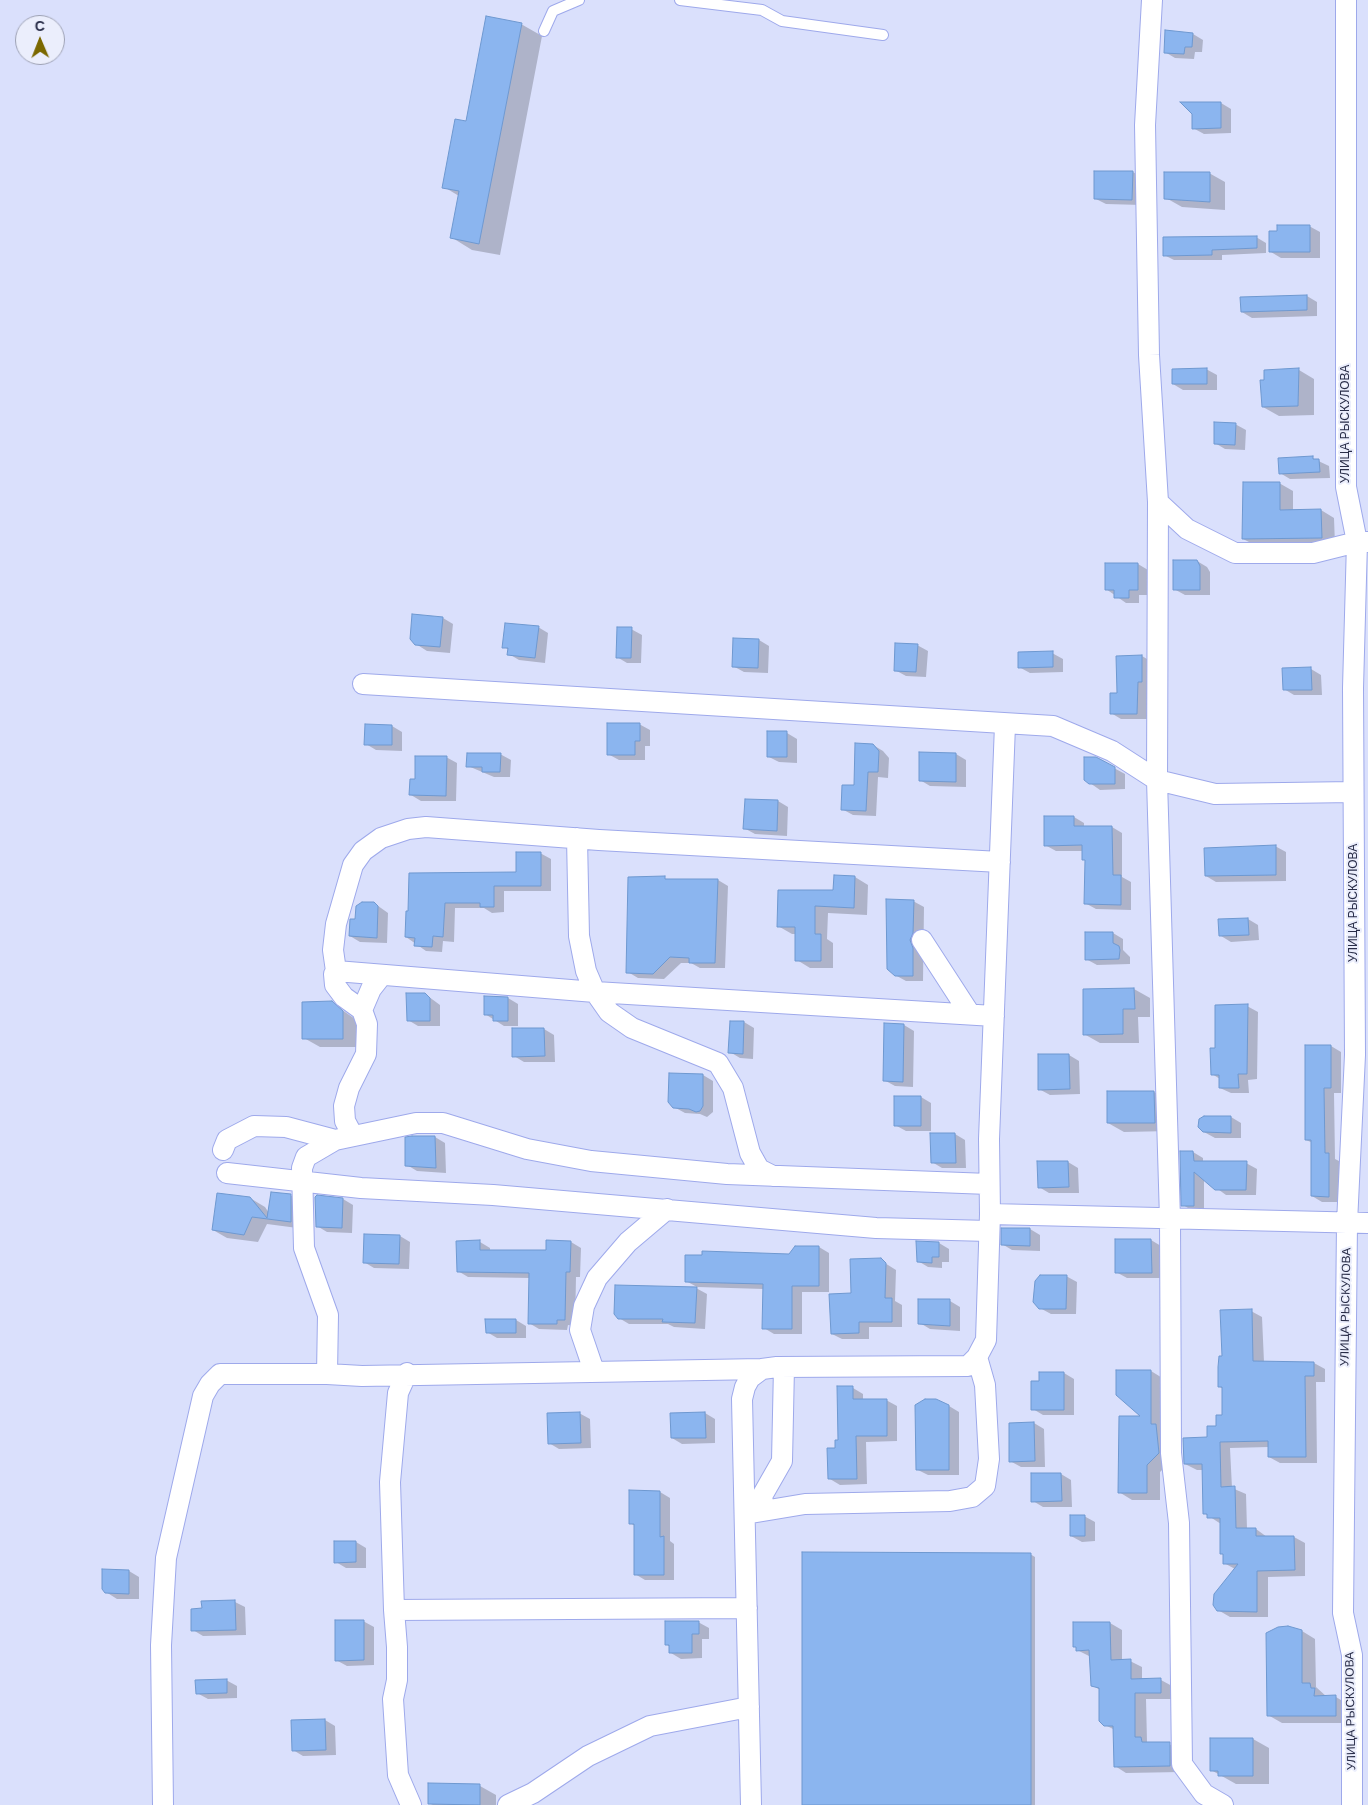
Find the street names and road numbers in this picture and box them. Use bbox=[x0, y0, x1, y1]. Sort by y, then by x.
street label: УЛИЦА РЫСКУЛОВА bbox=[1339, 365, 1353, 483]
street label: УЛИЦА РЫСКУЛОВА bbox=[1347, 844, 1361, 962]
street label: УЛИЦА РЫСКУЛОВА bbox=[1338, 1248, 1354, 1366]
street label: УЛИЦА РЫСКУЛОВА bbox=[1343, 1652, 1359, 1770]

